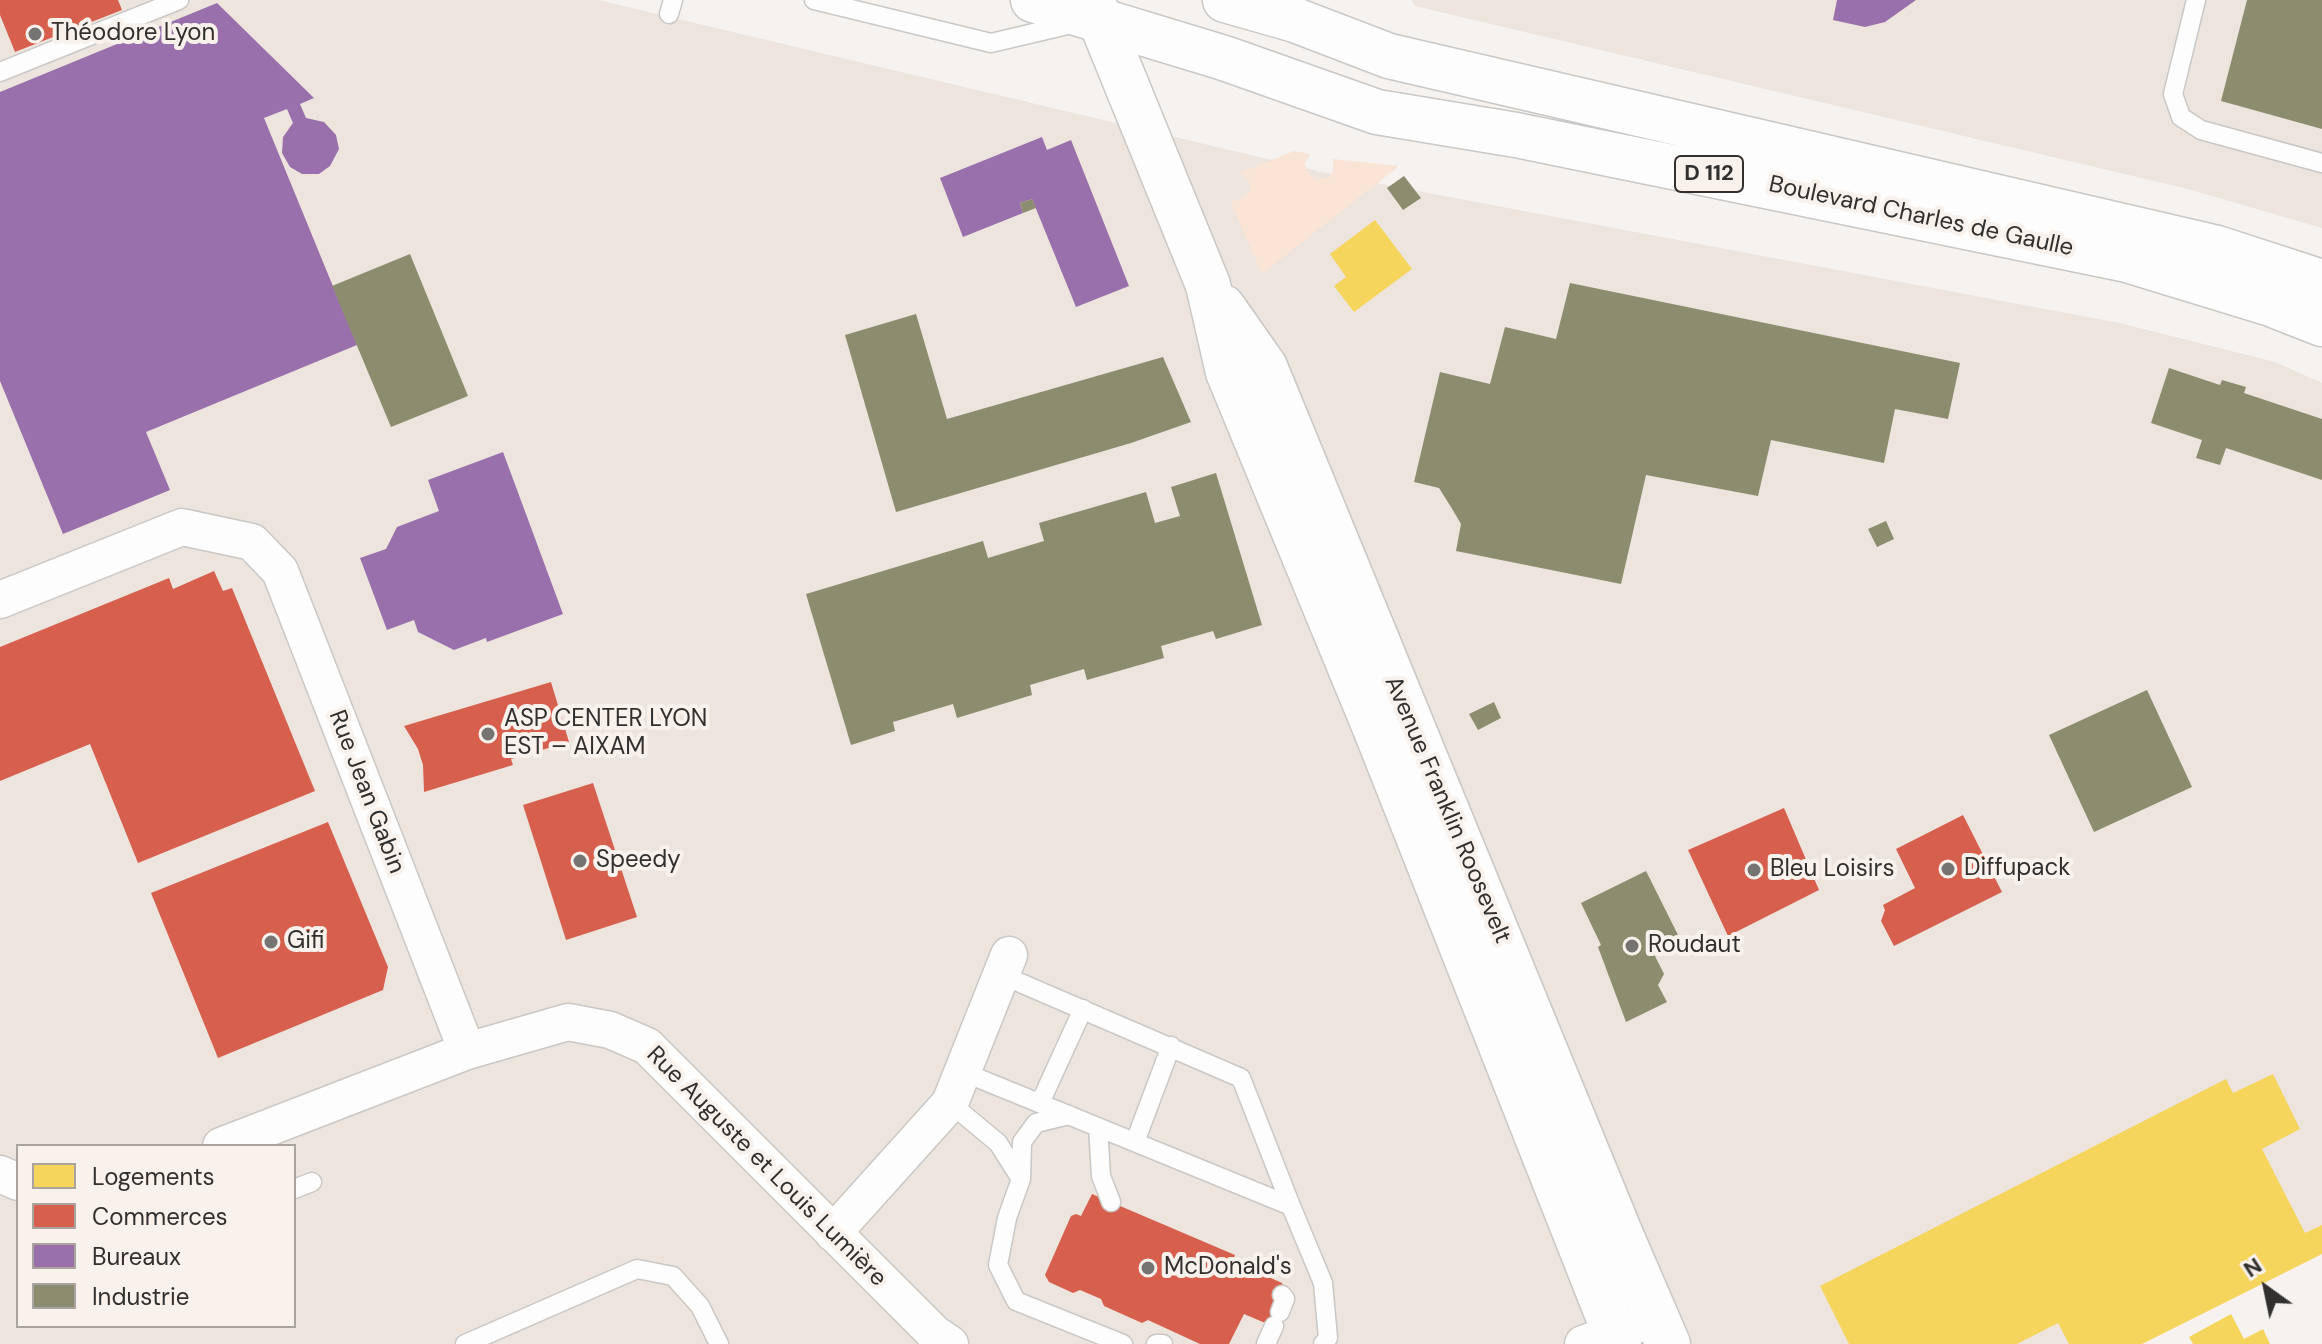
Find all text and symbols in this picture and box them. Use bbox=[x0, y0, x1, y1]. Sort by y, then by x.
place label: Théodore Lyon bbox=[51, 20, 215, 48]
marker: Théodore Lyon bbox=[26, 25, 44, 43]
road number: D 112 bbox=[1675, 156, 1743, 192]
street label: Boulevard Charles de Gaulle bbox=[1766, 171, 2076, 263]
street label: Avenue Franklin Roosevelt bbox=[1378, 672, 1516, 948]
street label: Rue Jean Gabin bbox=[322, 706, 410, 878]
place label: ASP CENTER LYON EST – AIXAM bbox=[504, 706, 707, 762]
marker: ASP CENTER LYON EST – AIXAM bbox=[479, 725, 497, 743]
place label: Speedy bbox=[596, 847, 681, 875]
marker: Speedy bbox=[571, 852, 589, 870]
place label: Diffupack bbox=[1964, 855, 2070, 883]
place label: Bleu Loisirs bbox=[1770, 856, 1894, 884]
marker: Diffupack bbox=[1939, 860, 1957, 878]
marker: Bleu Loisirs bbox=[1745, 861, 1763, 879]
place label: Gifi bbox=[287, 928, 324, 956]
place label: Roudaut bbox=[1648, 932, 1741, 960]
marker: Gifi bbox=[262, 933, 280, 951]
marker: Roudaut bbox=[1623, 937, 1641, 955]
street label: Rue Auguste et Louis Lumière bbox=[640, 1041, 892, 1293]
legend bbox=[16, 1144, 296, 1328]
text: Logements bbox=[92, 1161, 215, 1192]
text: Commerces bbox=[92, 1201, 228, 1232]
text: Bureaux bbox=[92, 1241, 181, 1272]
north arrow bbox=[2226, 1248, 2306, 1328]
text: N bbox=[2238, 1251, 2267, 1284]
place label: McDonald's bbox=[1164, 1254, 1292, 1282]
marker: McDonald's bbox=[1139, 1259, 1157, 1277]
text: Industrie bbox=[92, 1281, 189, 1312]

